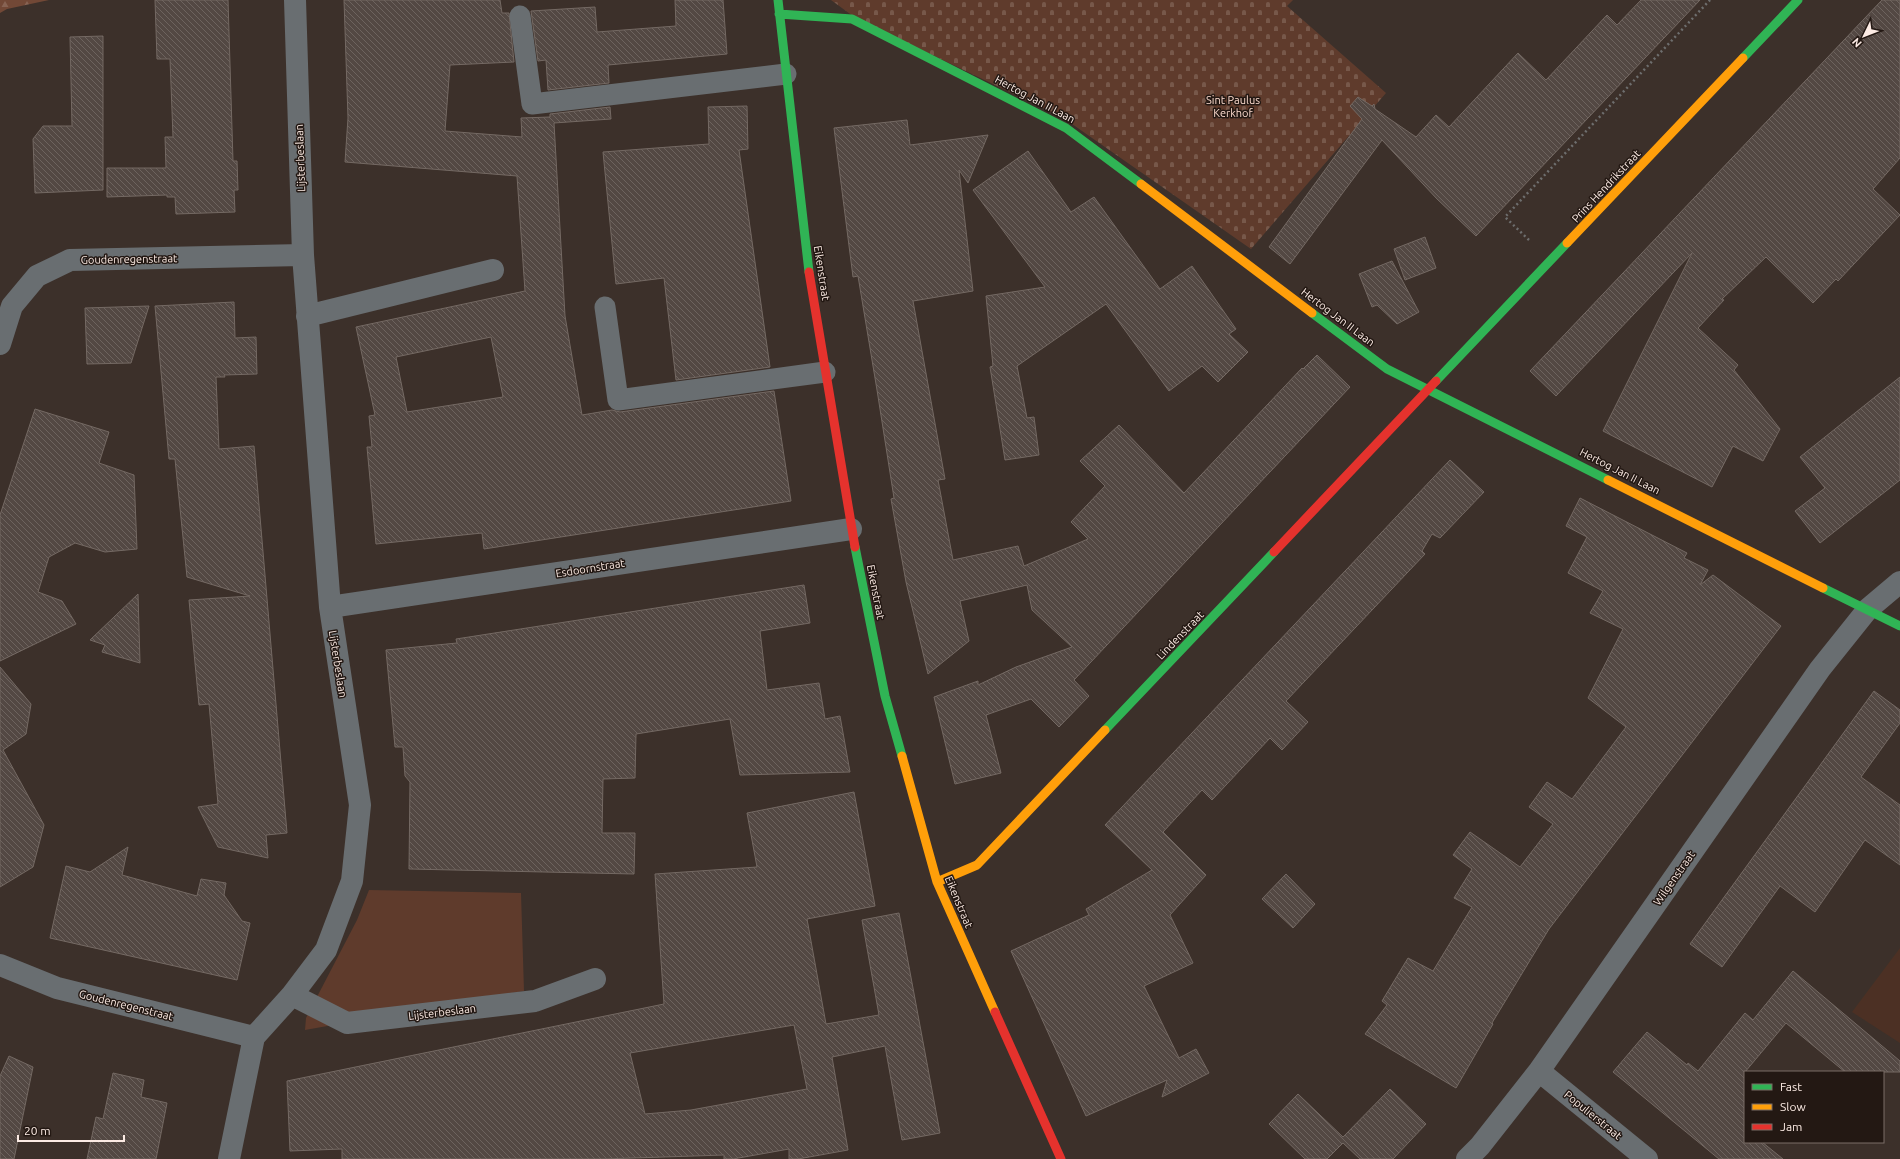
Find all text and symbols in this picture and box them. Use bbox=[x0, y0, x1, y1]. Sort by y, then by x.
north arrow bbox=[1844, 16, 1884, 56]
text: N bbox=[1849, 36, 1864, 50]
street label: Hertog Jan II Laan bbox=[993, 73, 1077, 125]
park label: Sint Paulus Kerkhof bbox=[1206, 94, 1260, 119]
street label: Lijsterbeslaan bbox=[293, 124, 307, 192]
street label: Prins Hendrikstraat bbox=[1569, 147, 1643, 225]
street label: Eikenstraat bbox=[812, 245, 832, 302]
street label: Goudenregenstraat bbox=[81, 252, 178, 266]
street label: Hertog Jan II Laan bbox=[1299, 286, 1377, 348]
street label: Hertog Jan II Laan bbox=[1578, 446, 1662, 496]
street label: Esdoornstraat bbox=[555, 557, 626, 579]
street label: Eikenstraat bbox=[865, 564, 887, 621]
street label: Lindenstraat bbox=[1154, 608, 1206, 662]
street label: Lijsterbeslaan bbox=[327, 629, 349, 699]
street label: Wilgenstraat bbox=[1651, 848, 1698, 907]
street label: Eikenstraat bbox=[943, 874, 976, 930]
street label: Goudenregenstraat bbox=[78, 987, 175, 1023]
street label: Lijsterbeslaan bbox=[407, 1002, 477, 1022]
legend bbox=[1744, 1071, 1884, 1143]
text: Fast bbox=[1780, 1080, 1802, 1093]
street label: Populierstraat bbox=[1562, 1088, 1625, 1142]
text: Slow bbox=[1780, 1100, 1806, 1113]
scale bar bbox=[18, 1117, 124, 1143]
text: Jam bbox=[1780, 1120, 1802, 1133]
text: 20 m bbox=[24, 1124, 51, 1137]

